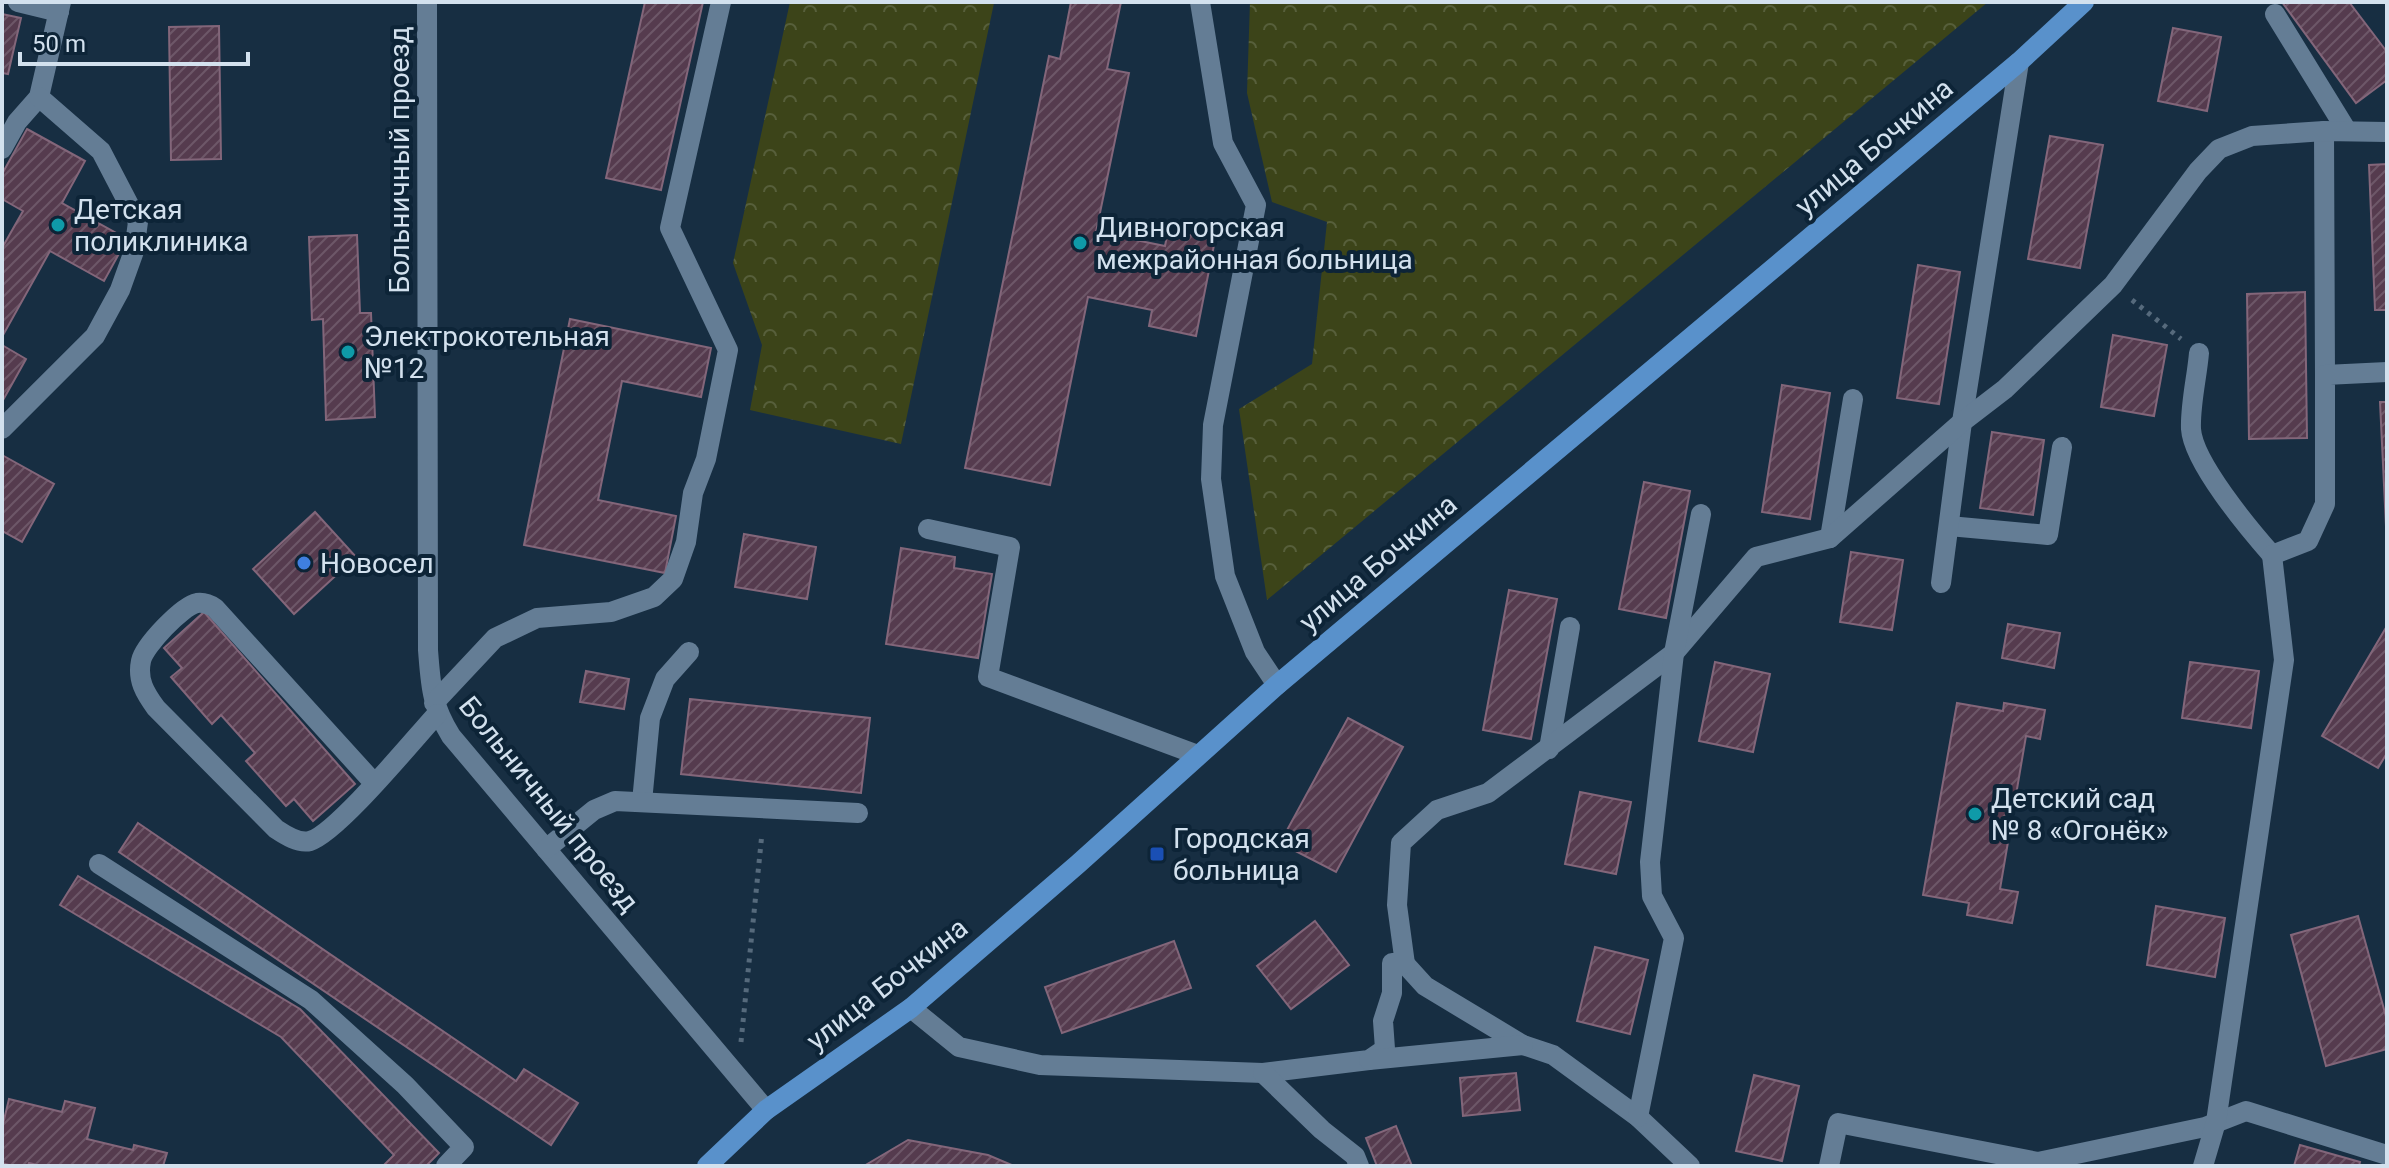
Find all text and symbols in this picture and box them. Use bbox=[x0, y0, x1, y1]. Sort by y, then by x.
scale bar bbox=[20, 16, 248, 66]
street label: Больничный проезд bbox=[383, 26, 416, 294]
text: 50 m bbox=[32, 30, 86, 58]
street label: улица Бочкина bbox=[1789, 72, 1959, 222]
place label: Детская поликлиника bbox=[74, 193, 248, 258]
place label: Дивногорская межрайонная больница bbox=[1096, 211, 1413, 276]
marker: Детская поликлиника bbox=[49, 216, 67, 234]
marker: Дивногорская межрайонная больница bbox=[1071, 234, 1089, 252]
place label: Электрокотельная №12 bbox=[364, 320, 610, 385]
marker: Электрокотельная №12 bbox=[339, 343, 357, 361]
street label: улица Бочкина bbox=[1293, 488, 1463, 638]
place label: Новосел bbox=[320, 547, 434, 580]
marker: Новосел bbox=[295, 554, 313, 572]
street label: Больничный проезд bbox=[452, 690, 646, 918]
place label: Детский сад № 8 «Огонёк» bbox=[1991, 782, 2169, 847]
marker: Детский сад № 8 «Огонёк» bbox=[1966, 805, 1984, 823]
place label: Городская больница bbox=[1173, 822, 1310, 887]
marker: Городская больница bbox=[1148, 845, 1166, 863]
street label: улица Бочкина bbox=[800, 911, 974, 1057]

